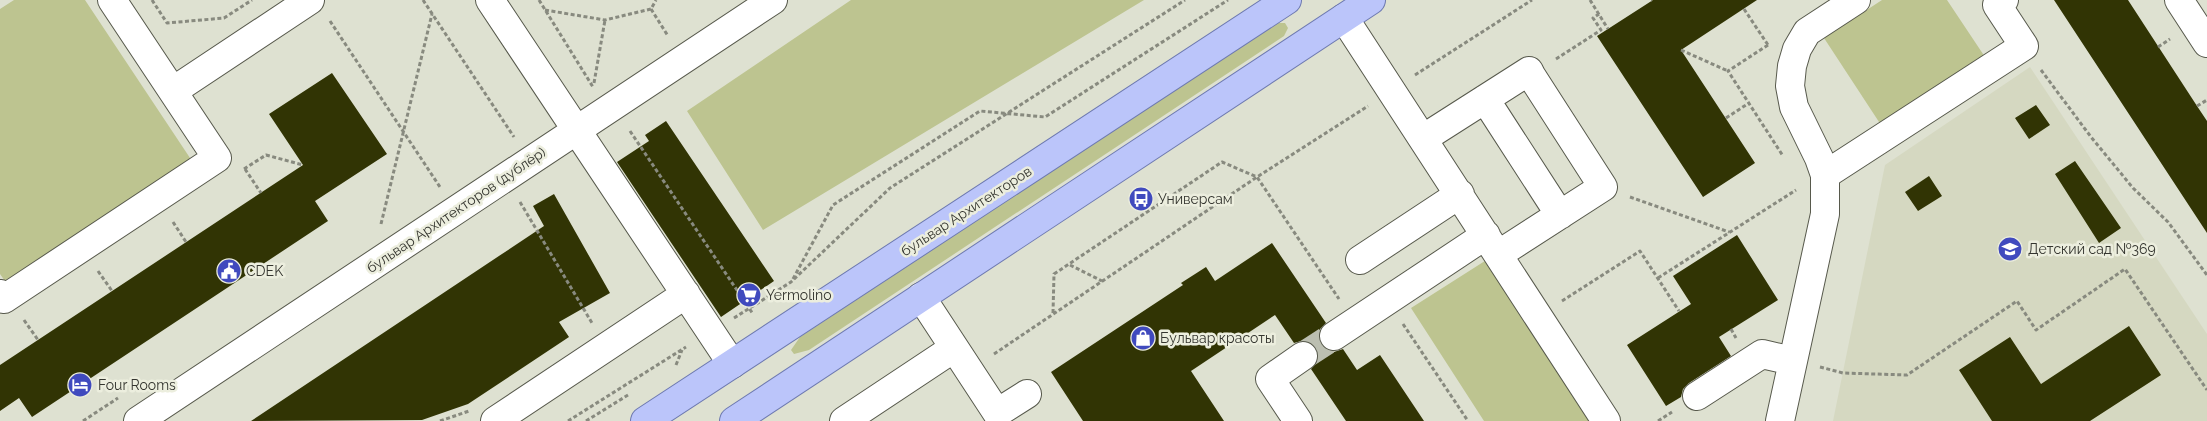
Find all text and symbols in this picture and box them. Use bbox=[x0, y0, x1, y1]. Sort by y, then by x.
street label: бульвар Архитекторов (дублёр) bbox=[363, 144, 549, 276]
street label: бульвар Архитекторов bbox=[898, 163, 1034, 259]
bus stop icon: Универсам bbox=[1128, 186, 1154, 212]
place label: Универсам bbox=[1158, 191, 1233, 207]
school or university icon: Детский сад №369 bbox=[1997, 236, 2023, 262]
place label: Детский сад №369 bbox=[2028, 241, 2156, 257]
public building icon: CDEK bbox=[216, 258, 242, 284]
place label: CDEK bbox=[246, 263, 283, 279]
supermarket icon: Yermolino bbox=[736, 282, 762, 308]
place label: Yermolino bbox=[766, 287, 832, 303]
shop icon: Бульвар красоты bbox=[1130, 325, 1156, 351]
place label: Бульвар красоты bbox=[1160, 330, 1275, 346]
hotel icon: Four Rooms bbox=[67, 372, 93, 398]
place label: Four Rooms bbox=[98, 377, 176, 393]

